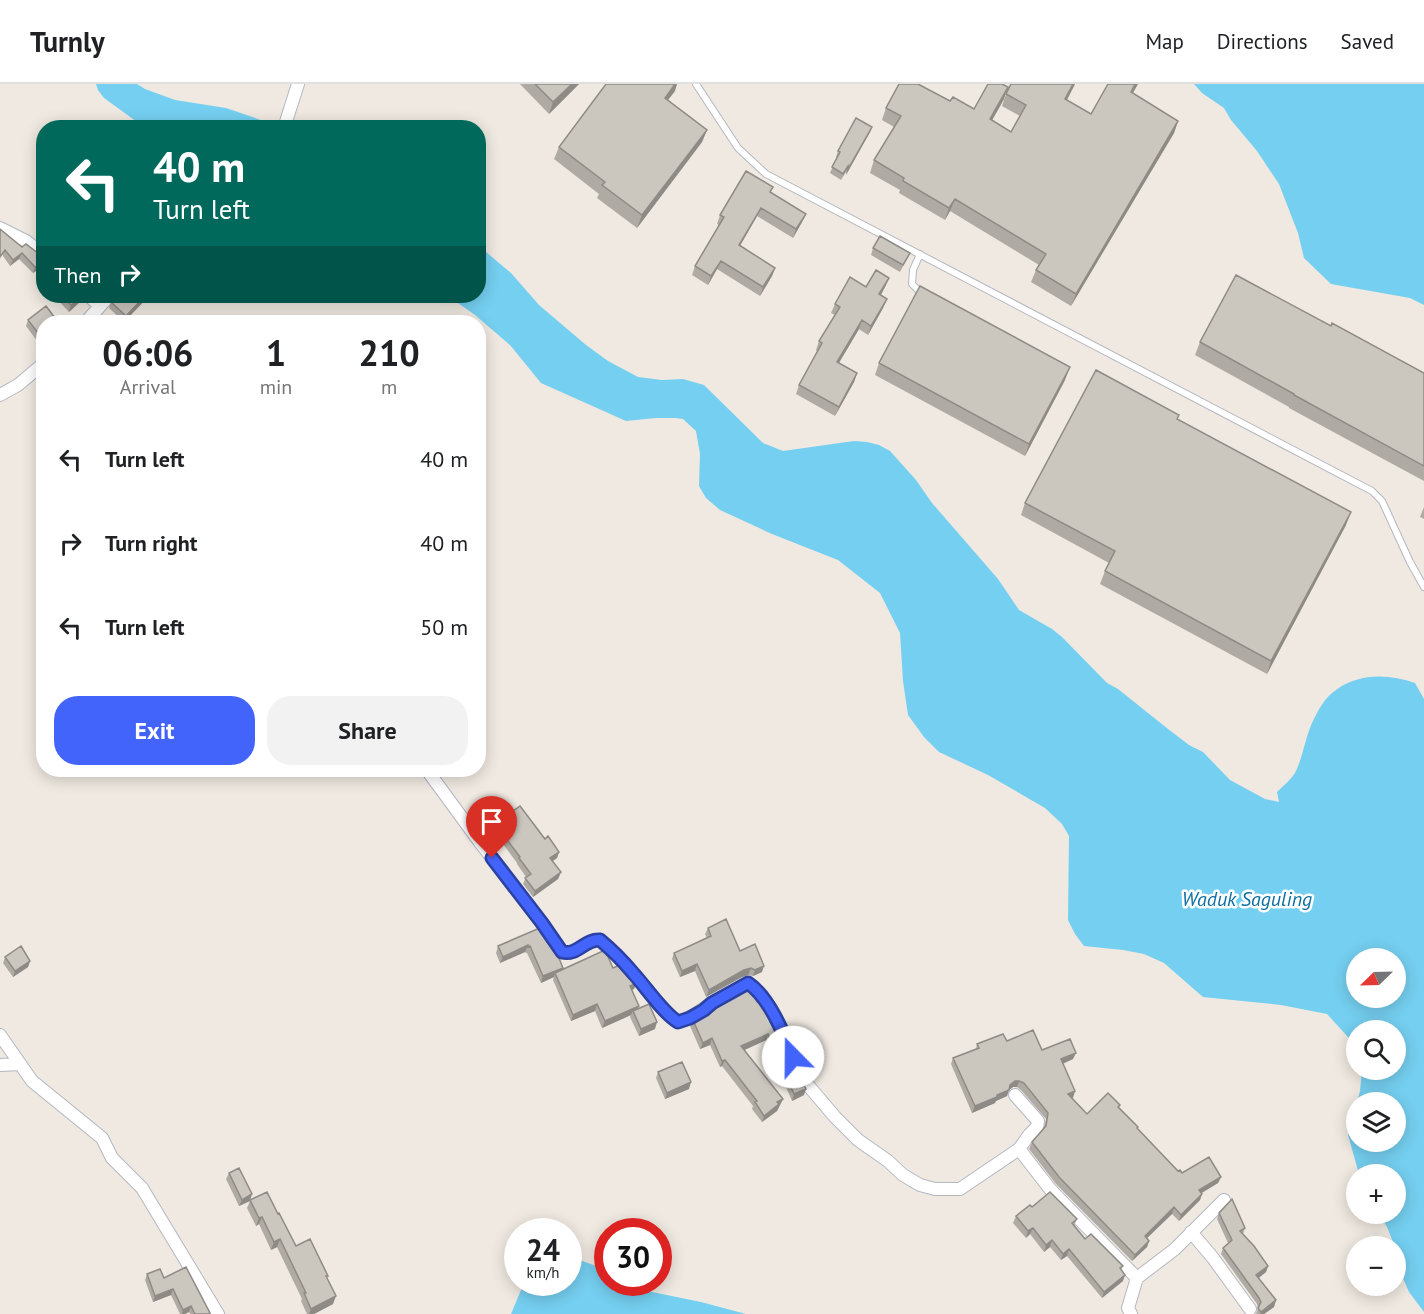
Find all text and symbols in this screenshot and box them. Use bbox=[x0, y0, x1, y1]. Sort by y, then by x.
text: Turnly bbox=[30, 23, 105, 60]
text: Map bbox=[1145, 28, 1184, 55]
text: Directions bbox=[1217, 28, 1308, 55]
text: Saved bbox=[1341, 28, 1394, 55]
text: 40 m bbox=[153, 139, 245, 194]
icon: left bbox=[54, 144, 132, 222]
text: Turn left bbox=[153, 192, 250, 226]
icon: right bbox=[113, 258, 146, 291]
text: Then bbox=[54, 261, 101, 289]
text: 06:06 bbox=[102, 329, 194, 376]
text: 1 bbox=[266, 329, 286, 376]
text: 210 bbox=[359, 329, 420, 376]
text: Arrival bbox=[120, 374, 176, 400]
text: min bbox=[260, 374, 292, 400]
text: m bbox=[381, 374, 397, 400]
icon: left bbox=[54, 443, 87, 476]
text: Turn left bbox=[105, 445, 185, 473]
text: 40 m bbox=[420, 445, 468, 473]
icon: right bbox=[54, 527, 87, 560]
text: Turn right bbox=[105, 529, 197, 557]
text: 40 m bbox=[420, 529, 468, 557]
icon: left bbox=[54, 611, 87, 644]
text: Turn left bbox=[105, 613, 185, 641]
text: 50 m bbox=[420, 613, 468, 641]
button: Exit bbox=[54, 696, 255, 765]
button: Share bbox=[267, 696, 468, 765]
pin bbox=[466, 796, 517, 858]
icon: arrive bbox=[475, 805, 508, 838]
water label: Waduk Saguling bbox=[1182, 886, 1312, 912]
north arrow bbox=[1346, 948, 1406, 1008]
map controls bbox=[1346, 948, 1406, 1296]
button: search bbox=[1346, 1020, 1406, 1080]
position arrow bbox=[761, 1025, 825, 1089]
button: layers bbox=[1346, 1092, 1406, 1152]
button: + bbox=[1346, 1164, 1406, 1224]
speed limit sign: 30 bbox=[594, 1218, 672, 1296]
text: 24 bbox=[526, 1230, 560, 1269]
button: − bbox=[1346, 1236, 1406, 1296]
text: km/h bbox=[527, 1263, 559, 1282]

